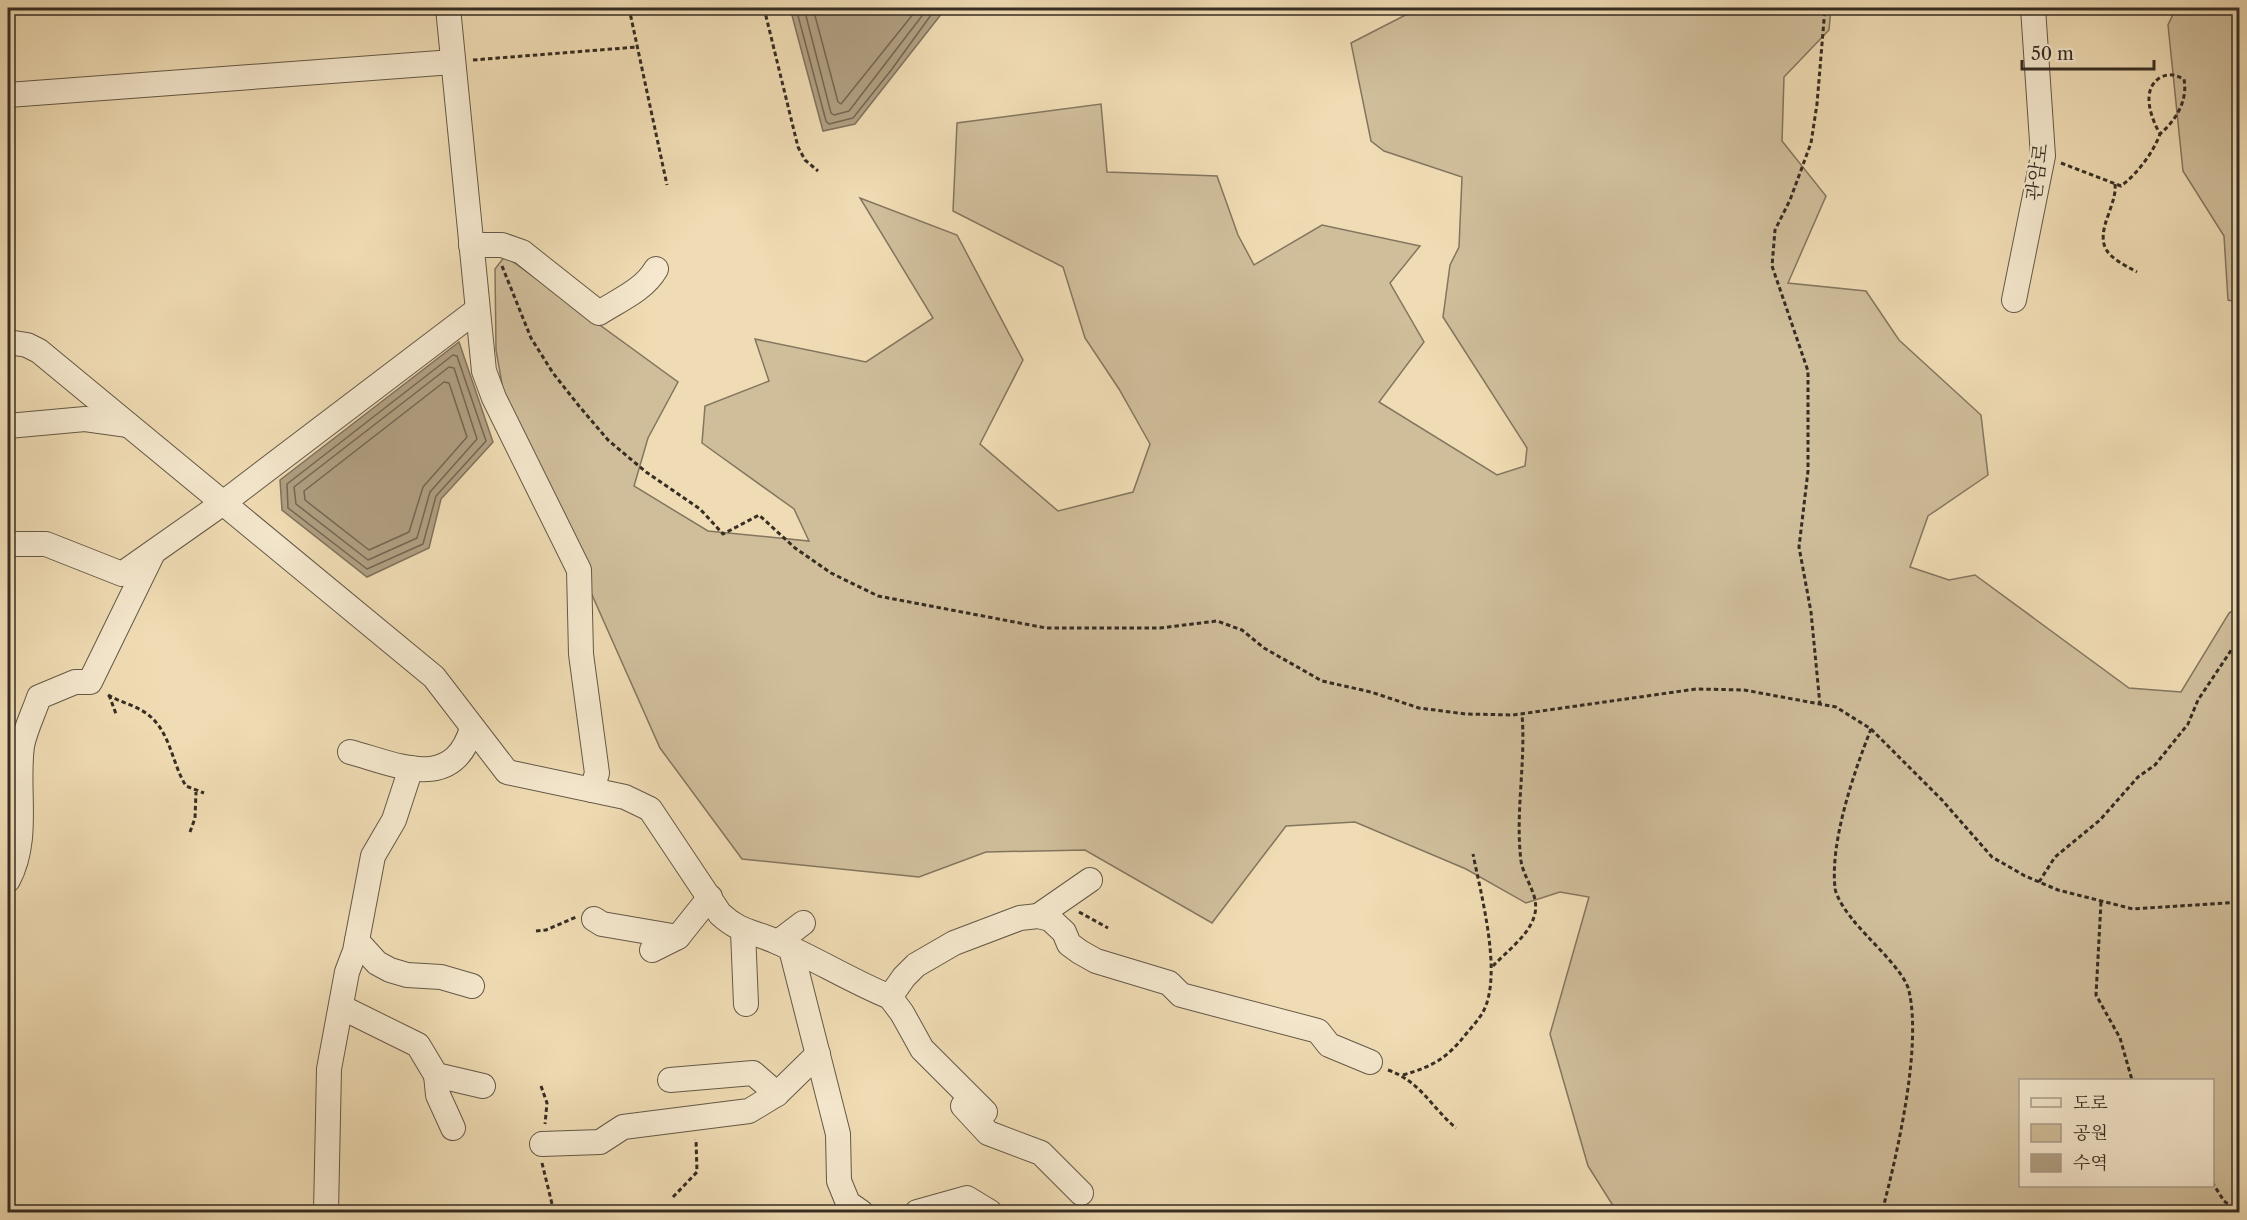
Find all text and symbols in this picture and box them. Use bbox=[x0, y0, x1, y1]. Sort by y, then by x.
scale bar bbox=[2022, 33, 2154, 71]
text: 50 m bbox=[2031, 43, 2074, 65]
street label: 관암로 bbox=[2021, 142, 2053, 202]
legend bbox=[2019, 1079, 2214, 1187]
text: 도로 bbox=[2073, 1092, 2108, 1114]
text: 공원 bbox=[2073, 1122, 2108, 1144]
text: 수역 bbox=[2073, 1152, 2108, 1174]

